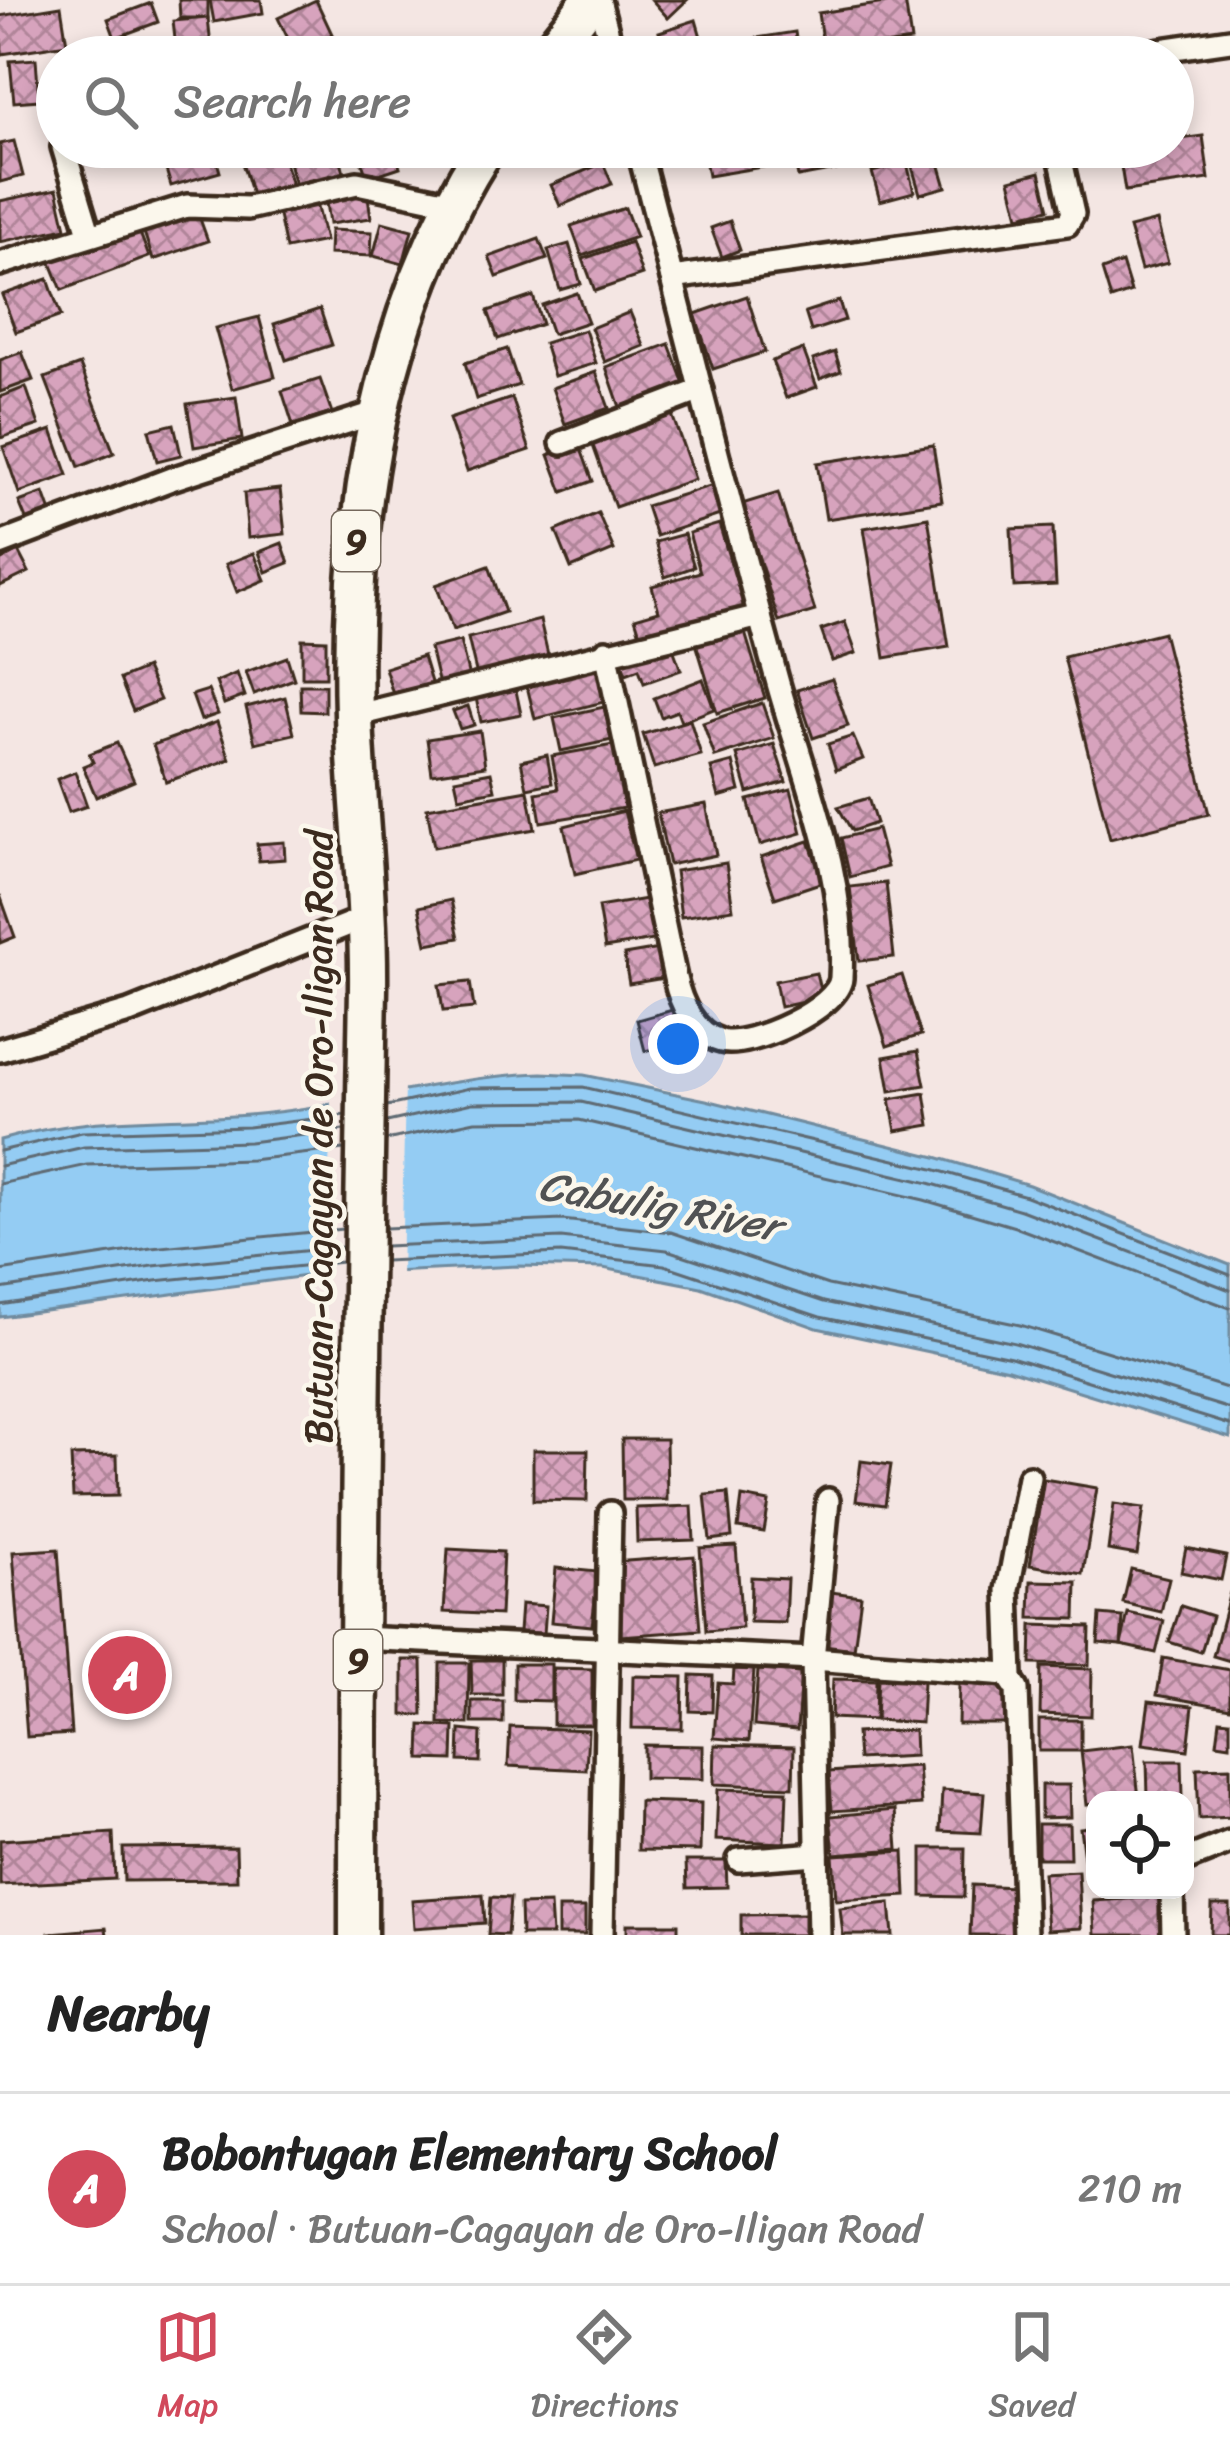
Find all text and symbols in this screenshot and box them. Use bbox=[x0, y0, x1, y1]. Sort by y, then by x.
search box bbox=[36, 36, 1194, 168]
text: Search here bbox=[174, 62, 411, 142]
icon: search bbox=[78, 69, 144, 135]
road number: 9 bbox=[332, 511, 380, 571]
street label: Butuan-Cagayan de Oro-Iligan Road bbox=[284, 827, 353, 1444]
your location bbox=[648, 1014, 708, 1074]
water label: Cabulig River bbox=[533, 1148, 794, 1265]
pin: A bbox=[88, 1630, 166, 1720]
road number: 9 bbox=[334, 1630, 382, 1690]
map controls bbox=[1086, 1791, 1194, 1899]
button: locate bbox=[1086, 1791, 1194, 1899]
text: Nearby bbox=[48, 1968, 209, 2058]
text: Bobontugan Elementary School bbox=[162, 2114, 777, 2194]
text: A bbox=[74, 2154, 100, 2223]
text: 210 m bbox=[1078, 2154, 1182, 2223]
text: School · Butuan-Cagayan de Oro-Iligan Road bbox=[162, 2194, 922, 2263]
tab: Map bbox=[155, 2304, 221, 2434]
tab: Directions bbox=[531, 2304, 678, 2434]
tab: Saved bbox=[988, 2304, 1075, 2434]

